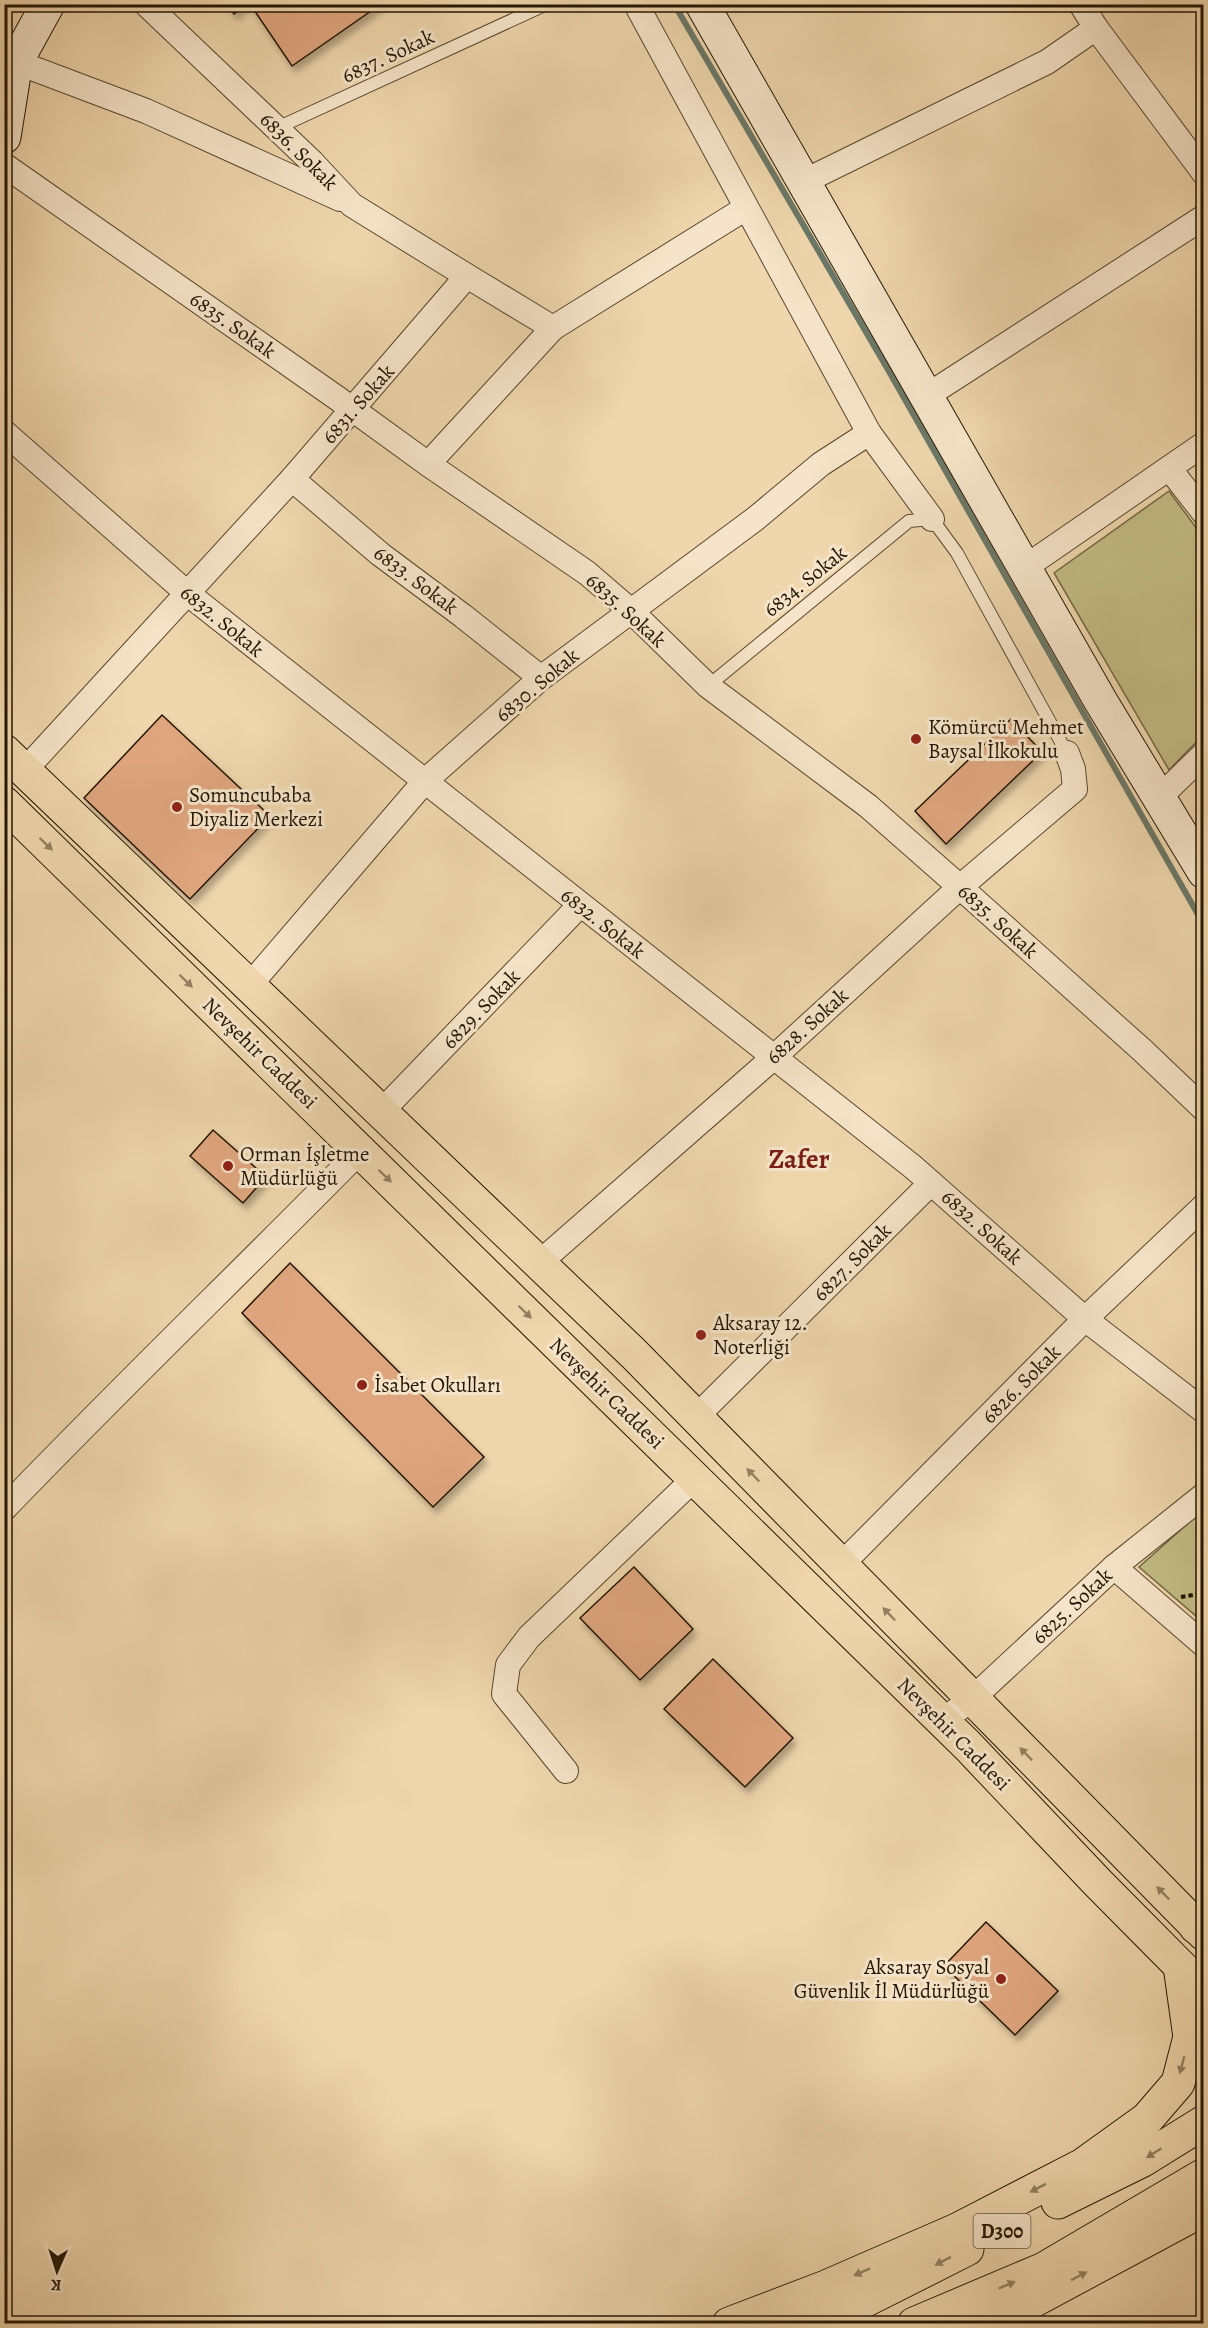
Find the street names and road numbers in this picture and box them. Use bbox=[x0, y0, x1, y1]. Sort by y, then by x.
street label: 6837. Sokak bbox=[337, 22, 439, 90]
street label: 6836. Sokak bbox=[254, 106, 345, 197]
street label: 6835. Sokak bbox=[184, 285, 282, 365]
street label: 6831. Sokak bbox=[315, 358, 401, 450]
street label: 6834. Sokak bbox=[757, 538, 853, 623]
street label: 6833. Sokak bbox=[368, 539, 464, 621]
street label: 6835. Sokak bbox=[580, 566, 673, 654]
street label: 6832. Sokak bbox=[174, 579, 270, 664]
street label: 6830. Sokak bbox=[489, 641, 585, 728]
street label: 6835. Sokak bbox=[952, 877, 1045, 965]
street label: 6832. Sokak bbox=[555, 881, 652, 965]
street label: 6829. Sokak bbox=[436, 963, 527, 1055]
street label: 6828. Sokak bbox=[760, 981, 855, 1070]
street label: Nevşehir Caddesi bbox=[196, 991, 324, 1115]
street label: 6832. Sokak bbox=[935, 1183, 1029, 1271]
street label: 6827. Sokak bbox=[807, 1216, 898, 1307]
street label: Nevşehir Caddesi bbox=[543, 1331, 671, 1455]
street label: 6826. Sokak bbox=[975, 1338, 1067, 1430]
street label: 6825. Sokak bbox=[1026, 1561, 1119, 1650]
street label: Nevşehir Caddesi bbox=[891, 1671, 1017, 1797]
road number: D300 bbox=[974, 2214, 1030, 2248]

